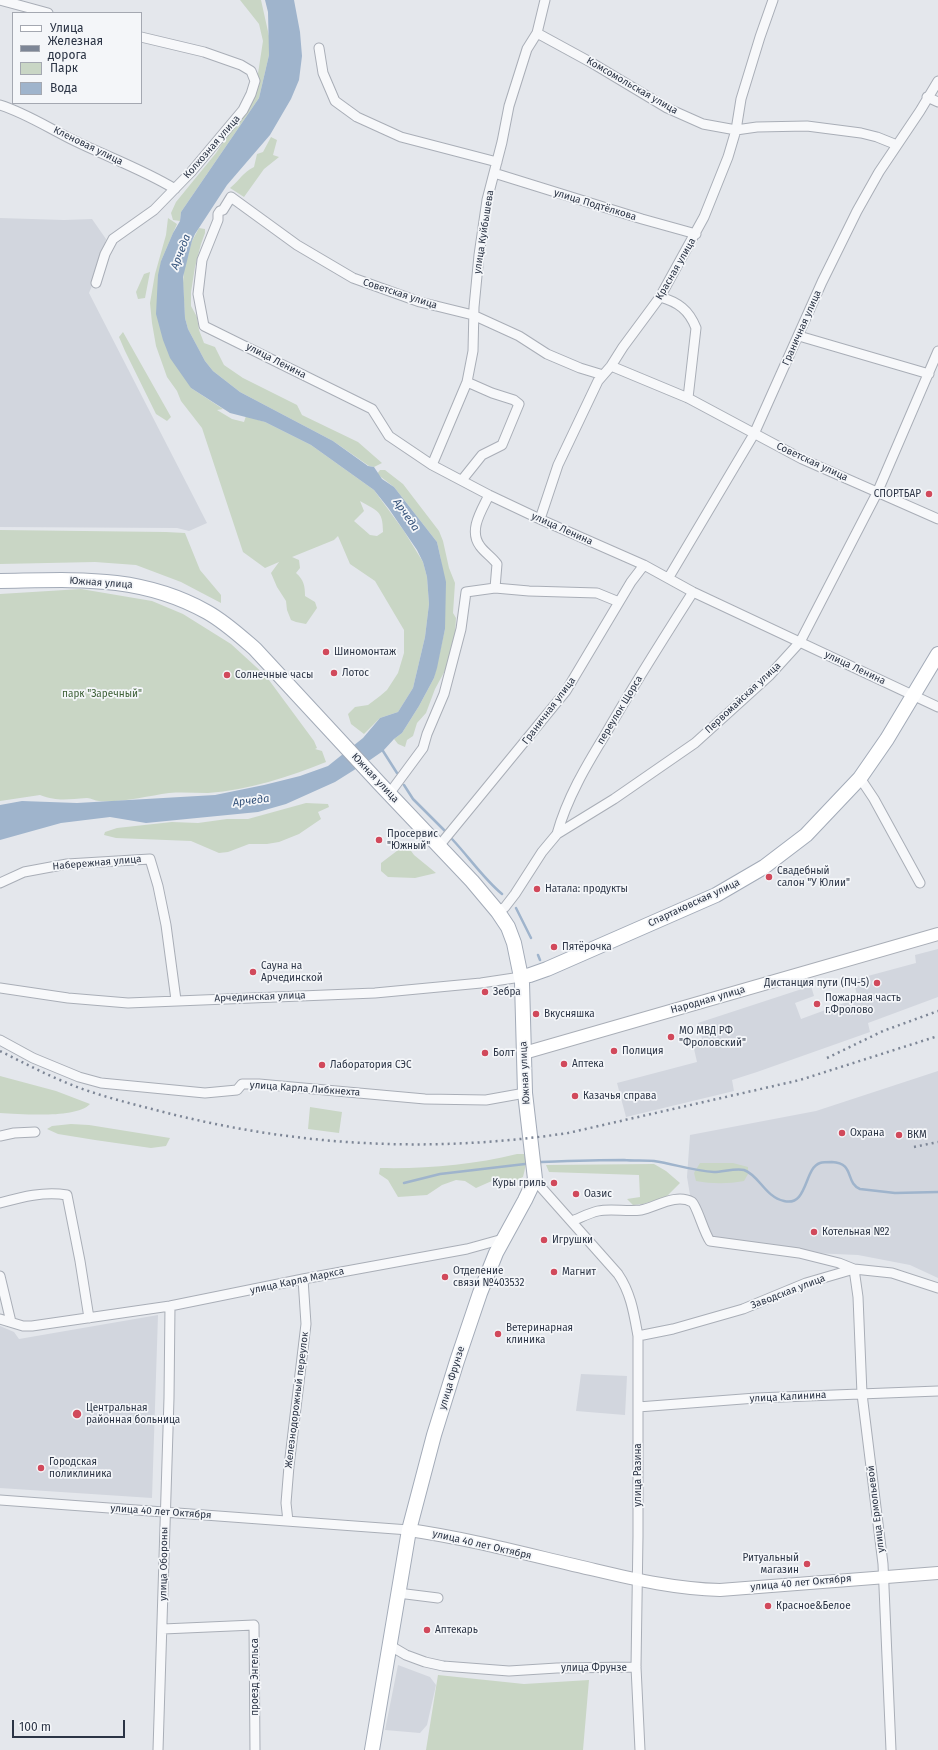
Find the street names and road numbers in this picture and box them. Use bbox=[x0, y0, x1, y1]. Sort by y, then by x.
street label: Комсомольская улица bbox=[584, 55, 680, 117]
street label: Колхозная улица bbox=[181, 113, 243, 181]
street label: Кленовая улица bbox=[51, 124, 125, 168]
street label: улица Подтёлкова bbox=[552, 187, 638, 223]
street label: улица Куйбышева bbox=[471, 189, 497, 275]
street label: Красная улица bbox=[653, 236, 699, 302]
street label: Советская улица bbox=[361, 276, 439, 312]
street label: Граничная улица bbox=[780, 288, 824, 368]
street label: улица Ленина bbox=[244, 341, 308, 381]
street label: Советская улица bbox=[774, 440, 850, 484]
street label: улица Ленина bbox=[529, 510, 595, 548]
street label: Южная улица bbox=[69, 575, 133, 591]
street label: улица Ленина bbox=[823, 649, 887, 687]
street label: Первомайская улица bbox=[703, 660, 783, 736]
street label: переулок Щорса bbox=[595, 673, 645, 747]
street label: Граничная улица bbox=[520, 675, 578, 747]
street label: Южная улица bbox=[349, 751, 401, 805]
street label: Набережная улица bbox=[52, 853, 142, 873]
street label: Спартаковская улица bbox=[646, 876, 742, 930]
street label: Народная улица bbox=[669, 984, 747, 1016]
street label: Арчединская улица bbox=[214, 989, 306, 1005]
street label: Южная улица bbox=[517, 1041, 533, 1105]
street label: улица Карла Либкнехта bbox=[249, 1079, 361, 1099]
street label: улица Карла Маркса bbox=[249, 1265, 345, 1297]
street label: Заводская улица bbox=[749, 1272, 827, 1312]
street label: Железнодорожный переулок bbox=[283, 1331, 311, 1469]
street label: улица Фрунзе bbox=[437, 1345, 467, 1411]
street label: улица Калинина bbox=[749, 1389, 827, 1405]
street label: улица Разина bbox=[632, 1443, 644, 1507]
street label: улица Ермольевой bbox=[865, 1465, 887, 1553]
street label: улица 40 лет Октября bbox=[110, 1502, 212, 1522]
street label: улица Обороны bbox=[157, 1527, 171, 1601]
street label: улица 40 лет Октября bbox=[431, 1528, 533, 1562]
street label: улица 40 лет Октября bbox=[750, 1573, 852, 1593]
street label: проезд Энгельса bbox=[249, 1638, 261, 1716]
street label: улица Фрунзе bbox=[561, 1662, 627, 1674]

